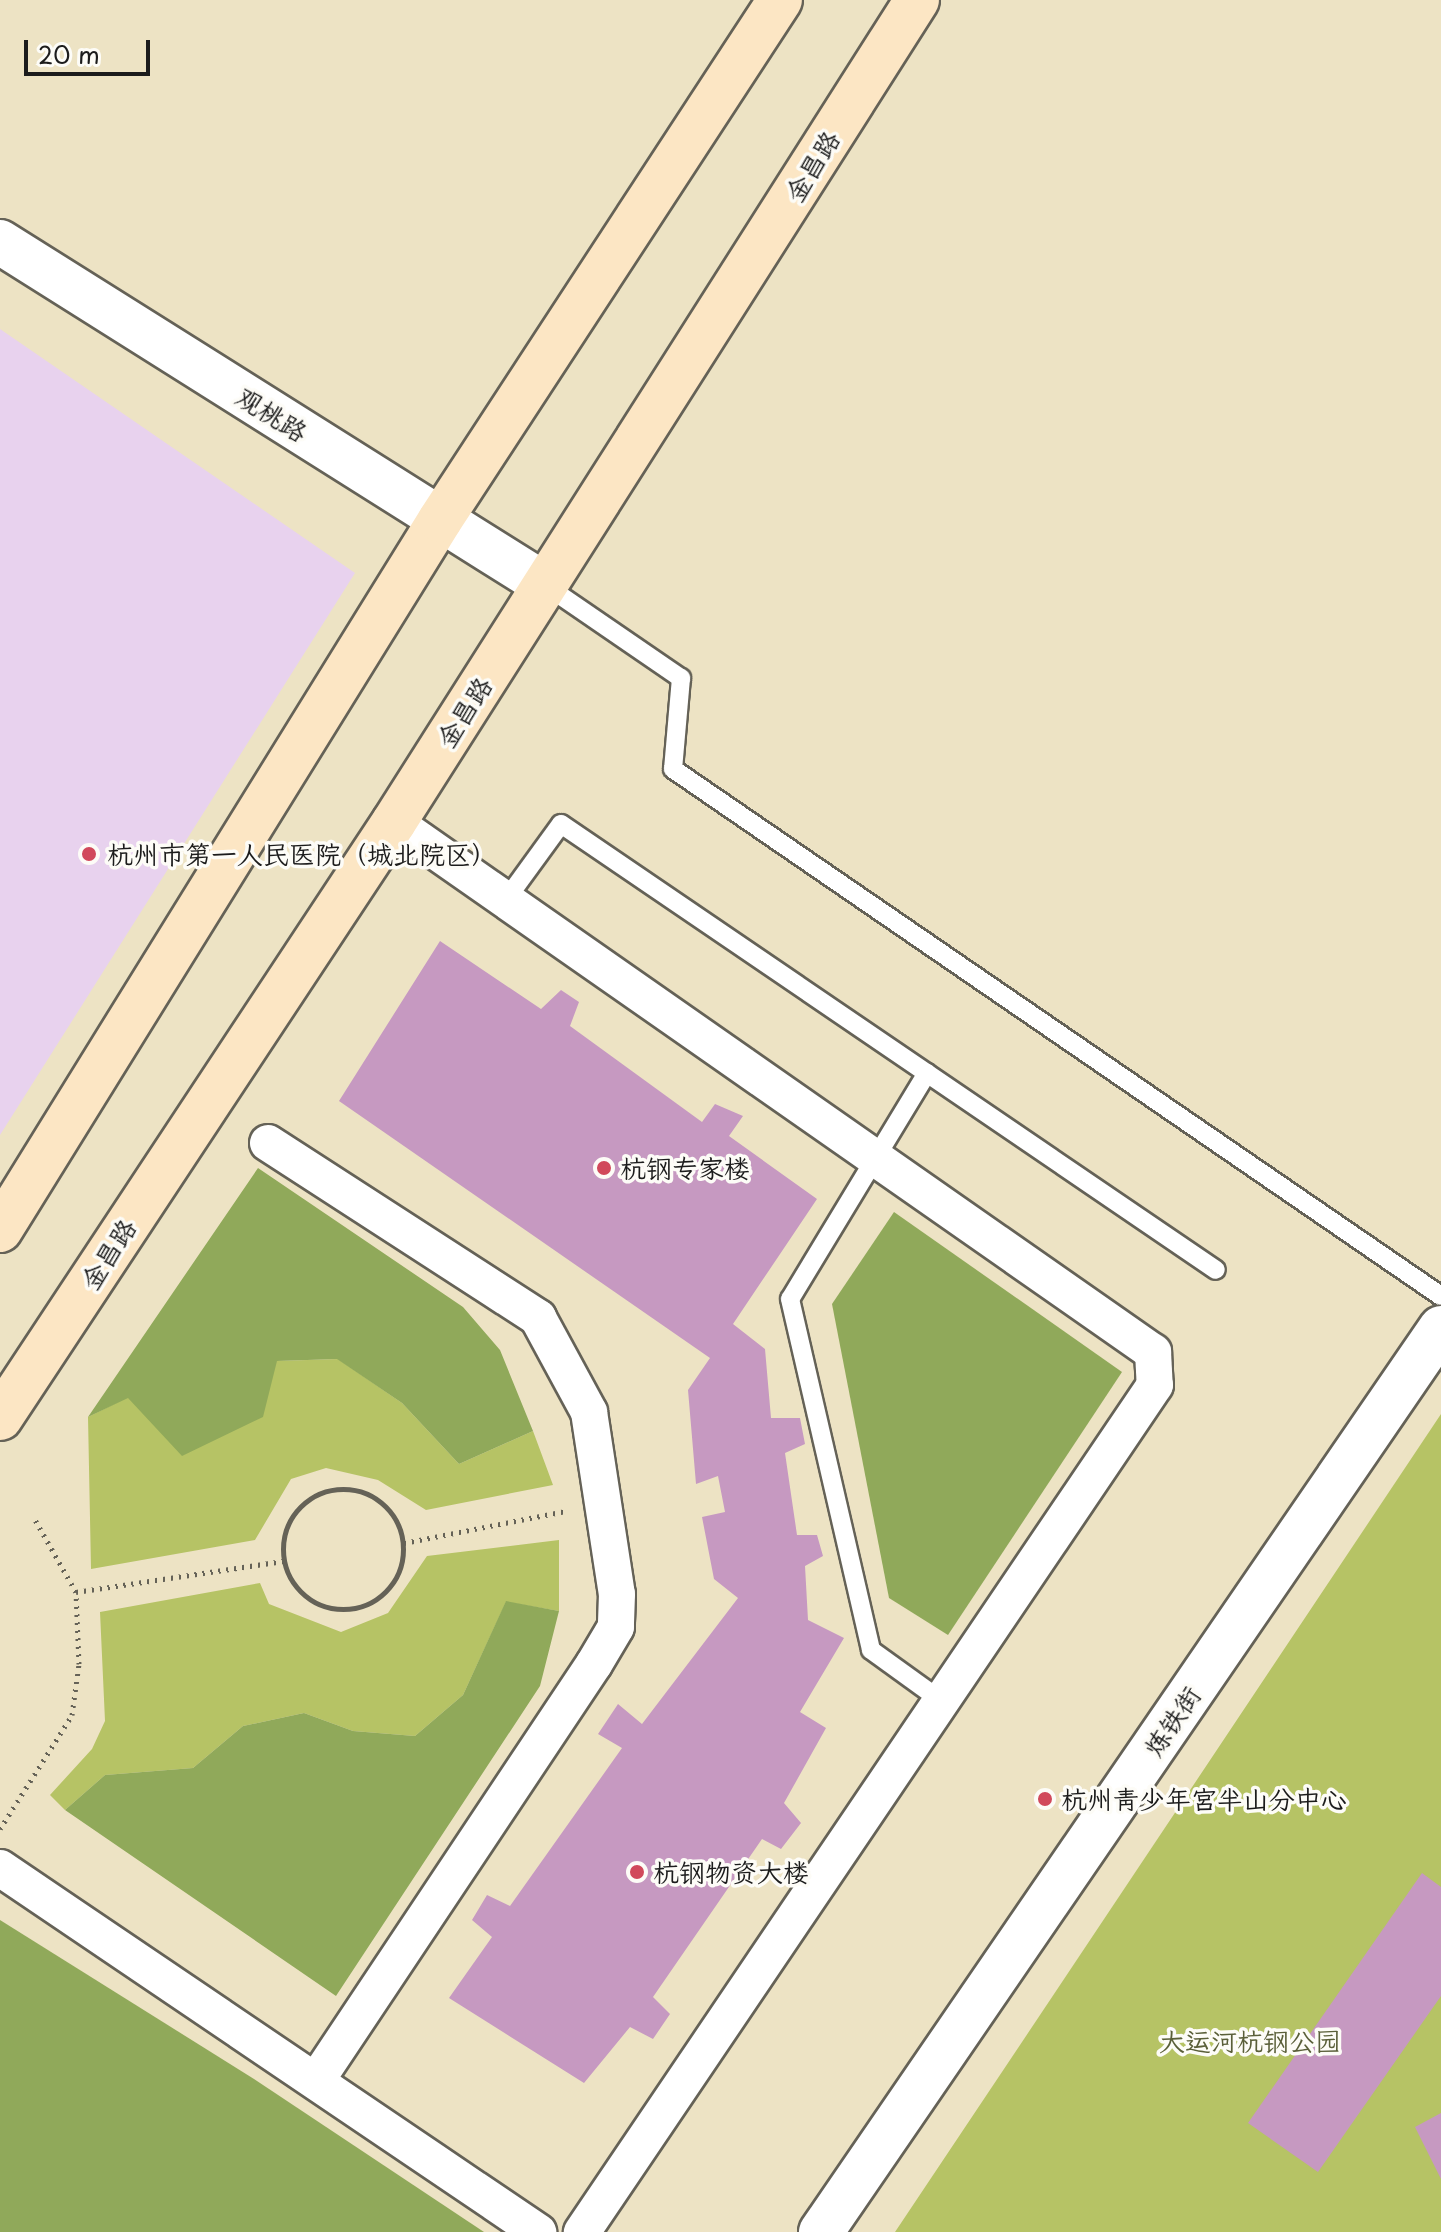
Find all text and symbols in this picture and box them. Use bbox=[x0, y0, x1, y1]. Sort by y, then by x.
scale bar bbox=[28, 24, 154, 74]
text: 20 m bbox=[38, 36, 100, 72]
street label: 金昌路 bbox=[778, 125, 846, 207]
street label: 观桃路 bbox=[231, 380, 313, 448]
street label: 金昌路 bbox=[430, 671, 498, 753]
place label: 杭州市第一人民医院（城北院区） bbox=[107, 838, 497, 870]
marker: 杭州市第一人民医院（城北院区） bbox=[78, 843, 100, 865]
place label: 杭钢专家楼 bbox=[620, 1152, 750, 1184]
marker: 杭钢专家楼 bbox=[595, 1159, 613, 1177]
street label: 金昌路 bbox=[74, 1213, 142, 1295]
street label: 炼铁街 bbox=[1137, 1680, 1207, 1762]
place label: 杭州青少年宫半山分中心 bbox=[1061, 1783, 1347, 1815]
marker: 杭州青少年宫半山分中心 bbox=[1036, 1790, 1054, 1808]
place label: 杭钢物资大楼 bbox=[653, 1856, 809, 1888]
marker: 杭钢物资大楼 bbox=[628, 1863, 646, 1881]
park label: 大运河杭钢公园 bbox=[1159, 2025, 1341, 2057]

